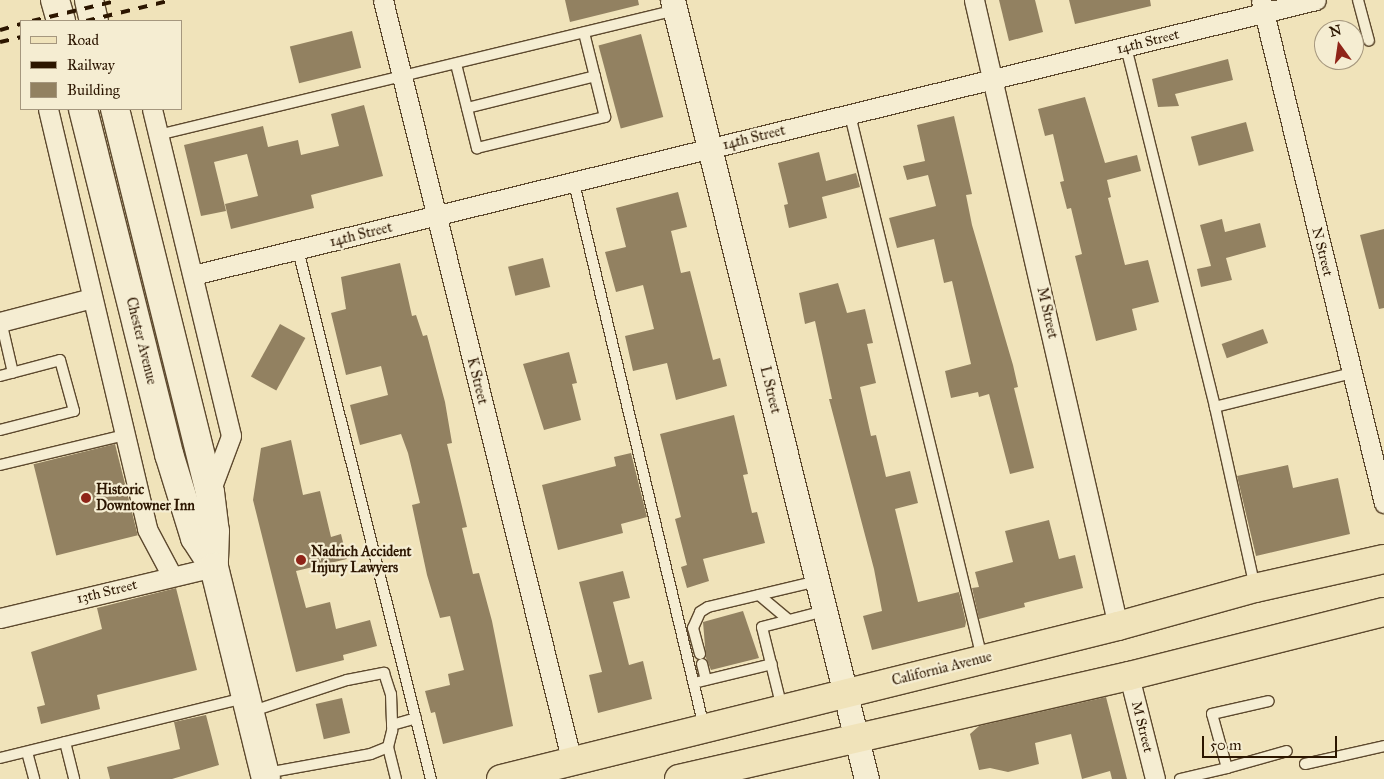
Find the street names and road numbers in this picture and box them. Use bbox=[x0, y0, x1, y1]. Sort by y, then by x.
street label: 14th Street bbox=[1115, 26, 1181, 58]
street label: 14th Street bbox=[721, 122, 787, 154]
street label: 14th Street bbox=[328, 219, 394, 251]
street label: N Street bbox=[1308, 226, 1336, 278]
street label: M Street bbox=[1033, 286, 1061, 340]
street label: Chester Avenue bbox=[122, 296, 160, 386]
street label: K Street bbox=[463, 356, 491, 406]
street label: L Street bbox=[756, 365, 784, 415]
street label: 13th Street bbox=[75, 576, 139, 608]
street label: California Avenue bbox=[890, 648, 994, 690]
street label: M Street bbox=[1128, 700, 1156, 754]

